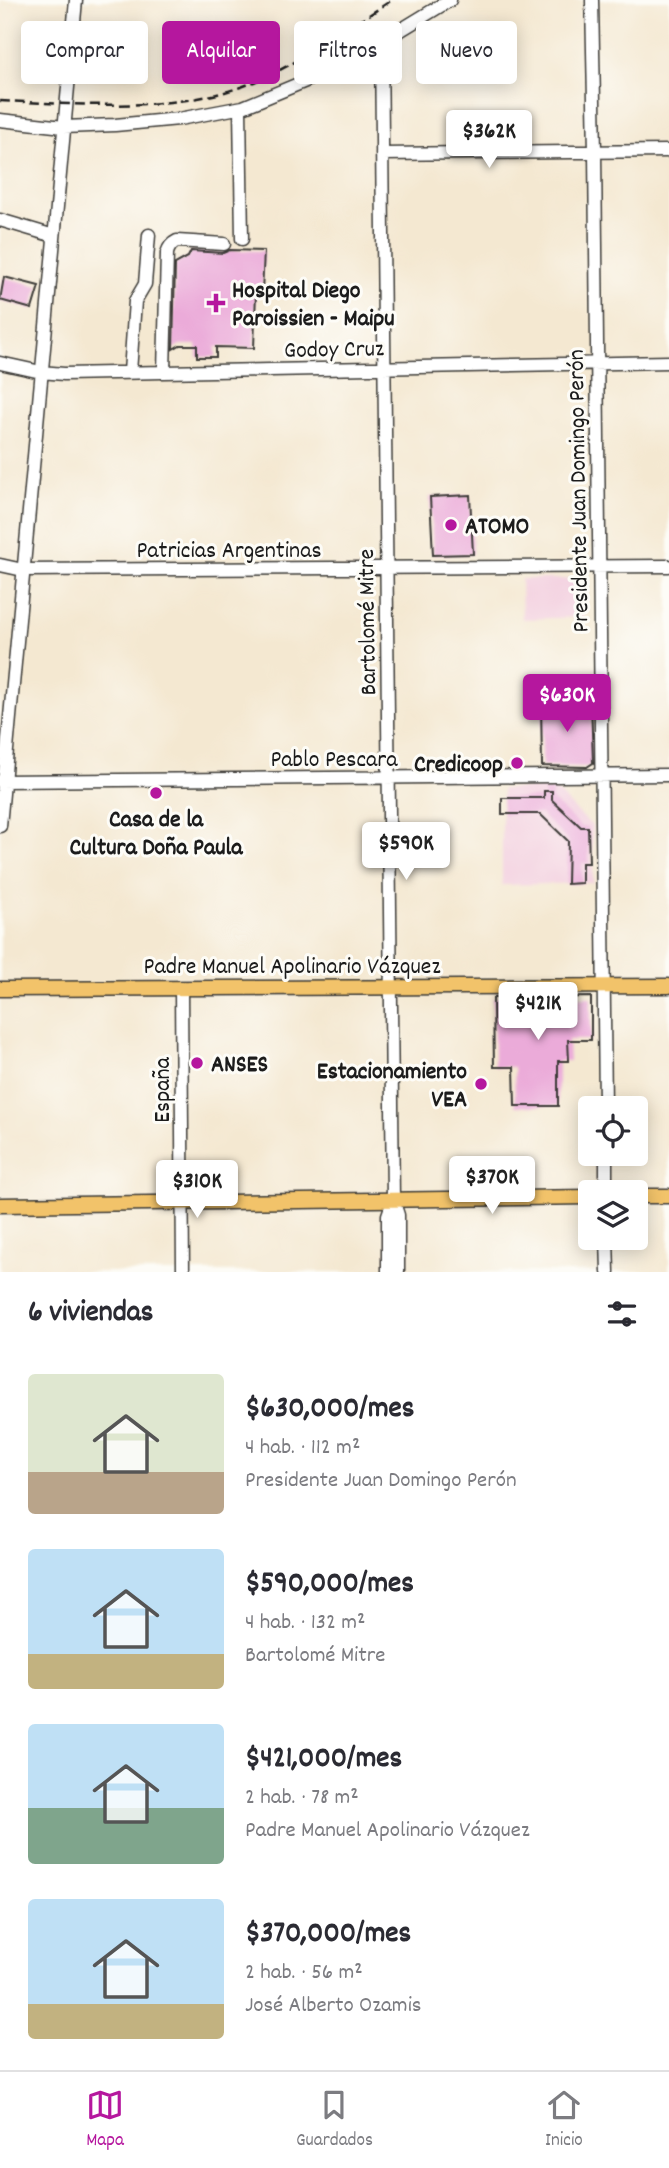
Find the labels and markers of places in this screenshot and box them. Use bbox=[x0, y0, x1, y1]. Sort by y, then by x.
pin: $362K bbox=[440, 110, 538, 170]
place label: Hospital Diego Paroissien - Maipu bbox=[232, 275, 395, 337]
marker: Hospital Diego Paroissien - Maipu bbox=[206, 293, 226, 313]
place label: ATOMO bbox=[465, 511, 529, 545]
marker: ATOMO bbox=[443, 517, 459, 533]
pin: $630K bbox=[518, 674, 616, 734]
place label: Credicoop bbox=[414, 749, 503, 783]
marker: Credicoop bbox=[509, 755, 525, 771]
marker: Casa de la Cultura Doña Paula bbox=[148, 785, 164, 801]
place label: Casa de la Cultura Doña Paula bbox=[69, 804, 243, 866]
pin: $590K bbox=[357, 822, 455, 882]
pin: $421K bbox=[489, 982, 587, 1042]
place label: ANSES bbox=[211, 1049, 268, 1083]
marker: ANSES bbox=[189, 1055, 205, 1071]
place label: Estacionamiento VEA bbox=[317, 1056, 467, 1118]
marker: Estacionamiento VEA bbox=[473, 1076, 489, 1092]
pin: $370K bbox=[443, 1156, 541, 1216]
pin: $310K bbox=[148, 1160, 246, 1220]

